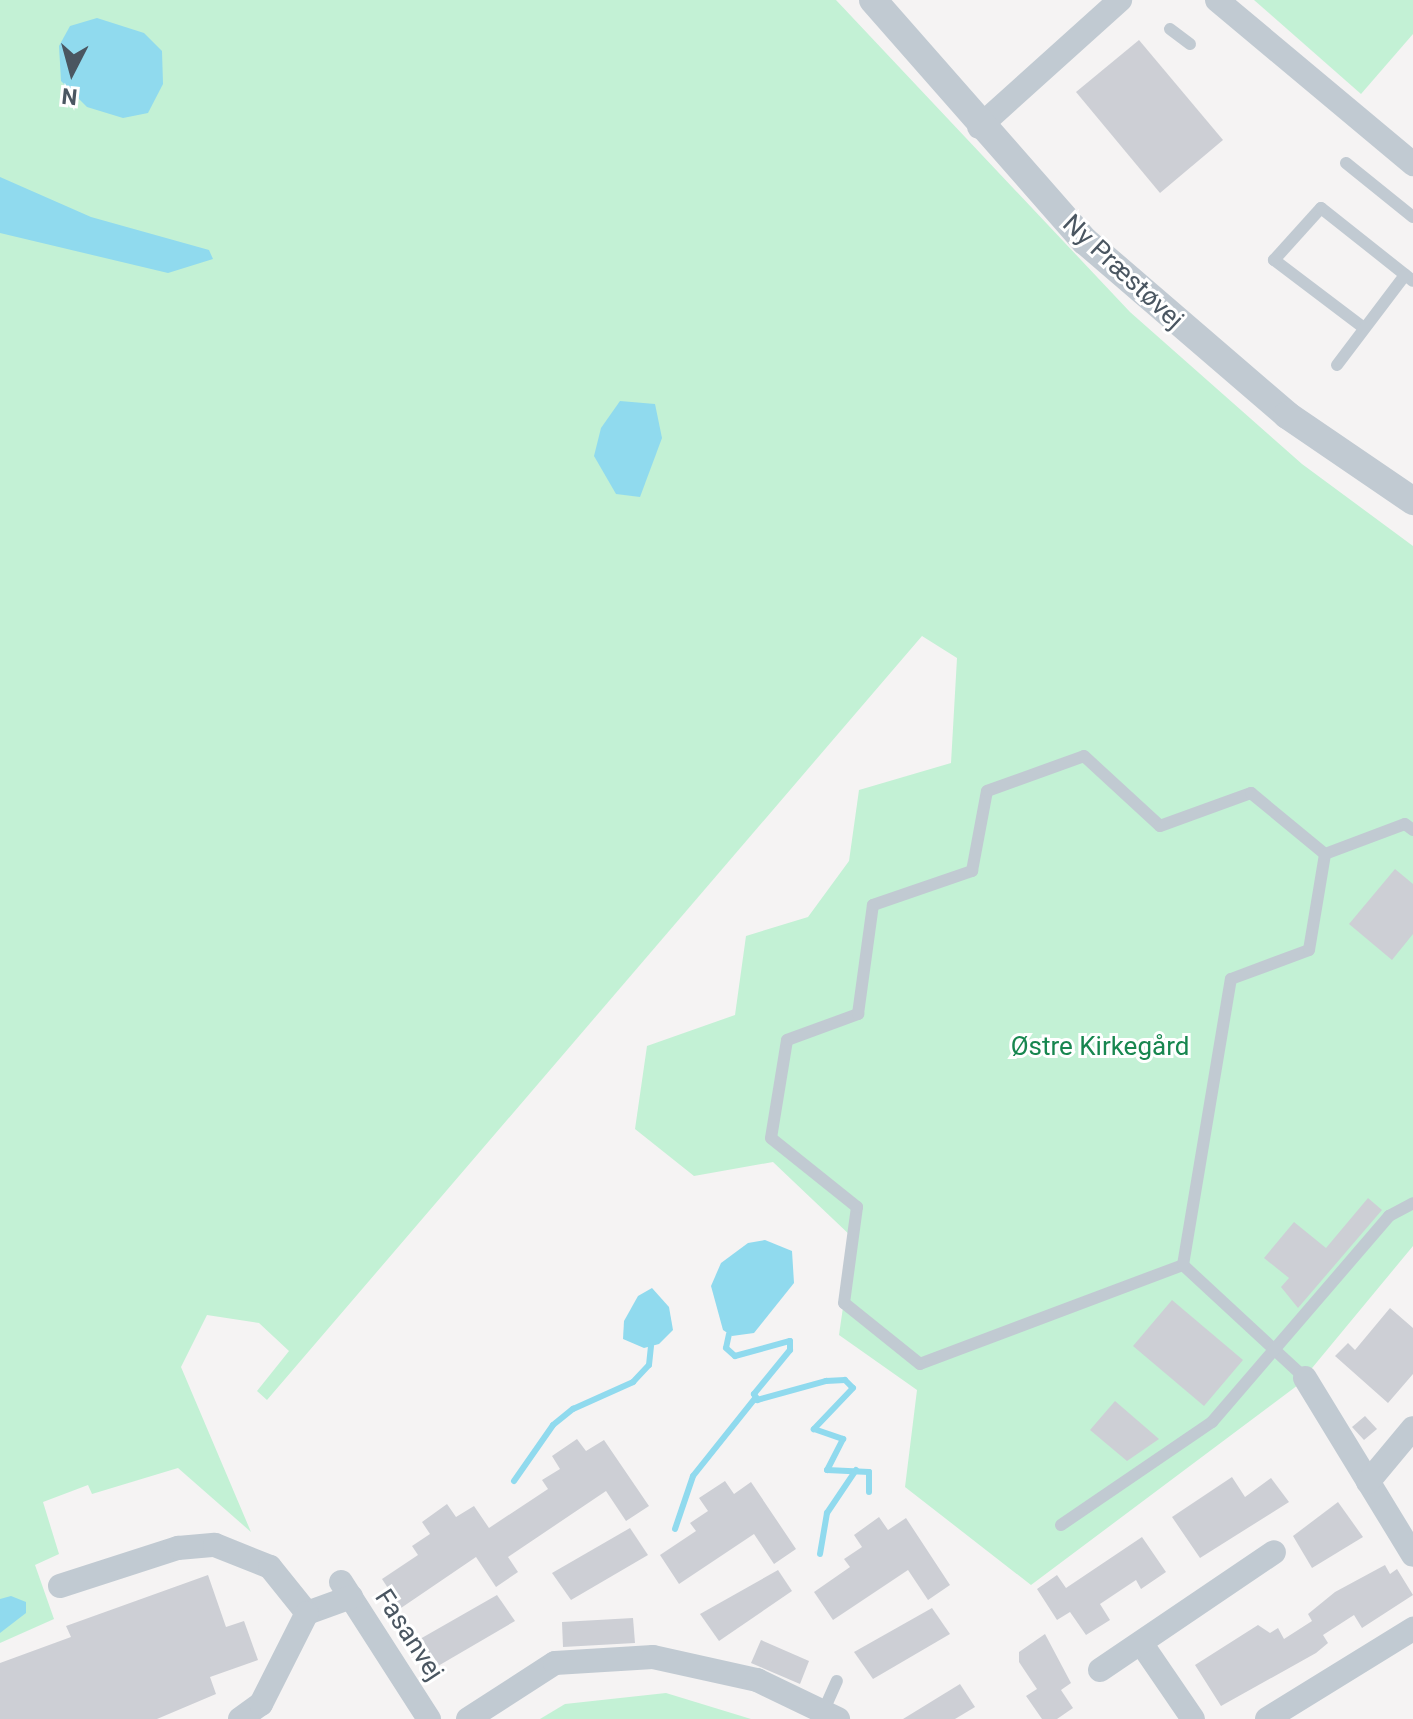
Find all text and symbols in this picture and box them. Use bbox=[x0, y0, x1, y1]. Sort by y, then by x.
north arrow bbox=[32, 32, 112, 112]
text: N bbox=[60, 83, 78, 110]
street label: Ny Præstøvej bbox=[1056, 208, 1190, 336]
park label: Østre Kirkegård bbox=[1011, 1031, 1189, 1063]
street label: Fasanvej bbox=[368, 1584, 450, 1686]

